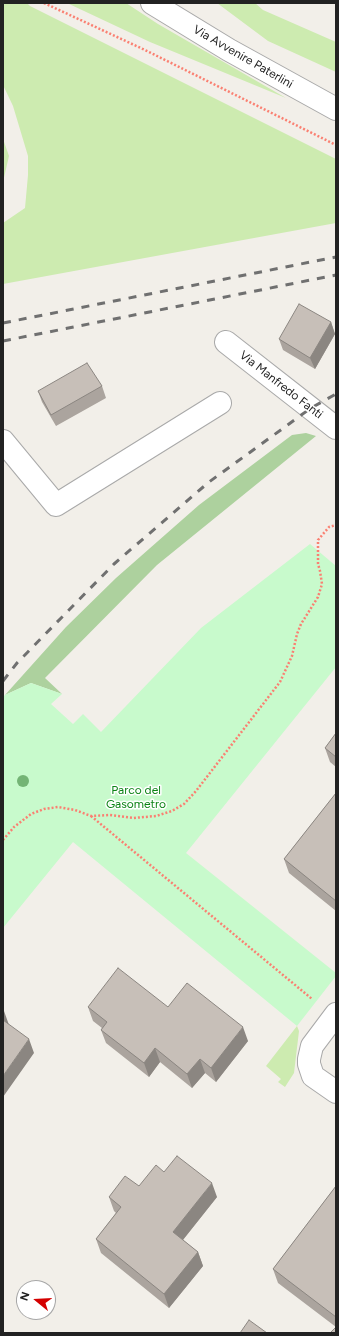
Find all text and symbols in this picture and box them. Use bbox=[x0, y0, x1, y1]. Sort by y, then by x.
street label: Via Avvenire Paterlini bbox=[190, 22, 296, 92]
street label: Via Manfredo Fanti bbox=[236, 348, 326, 422]
park label: Parco del Gasometro bbox=[106, 783, 166, 811]
north arrow bbox=[16, 1280, 56, 1320]
text: N bbox=[18, 1290, 33, 1303]

